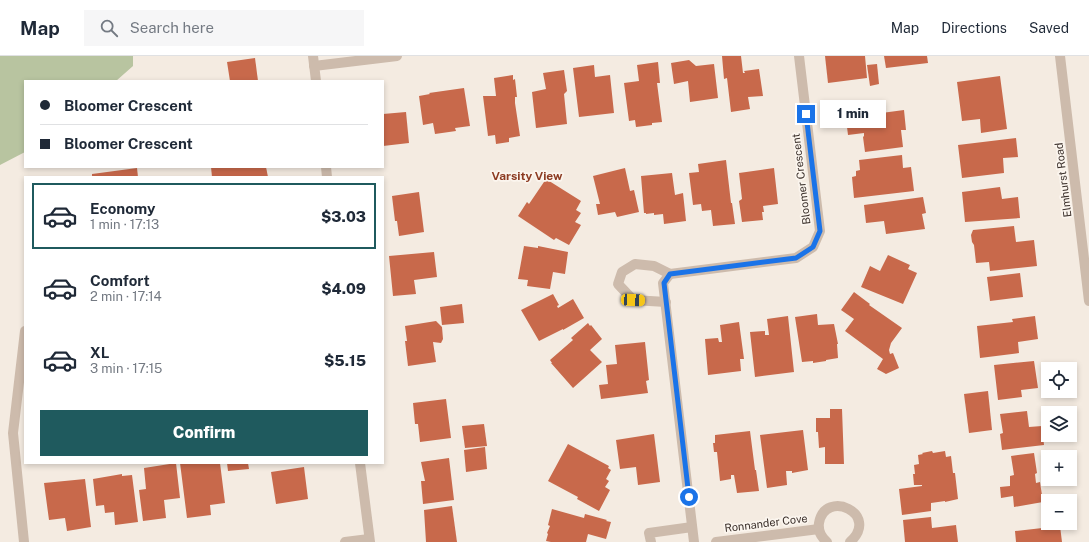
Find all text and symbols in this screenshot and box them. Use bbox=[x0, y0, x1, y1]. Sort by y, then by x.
search box bbox=[84, 10, 364, 46]
text: Map bbox=[20, 17, 60, 39]
icon: search bbox=[98, 17, 120, 39]
text: Search here bbox=[130, 19, 214, 36]
text: Map bbox=[891, 20, 919, 36]
text: Directions bbox=[941, 20, 1007, 36]
text: Saved bbox=[1029, 20, 1069, 36]
text: Bloomer Crescent bbox=[64, 97, 193, 114]
callout: 1 min bbox=[820, 100, 886, 128]
route end bbox=[797, 105, 815, 123]
text: 1 min bbox=[837, 106, 869, 121]
street label: Bloomer Crescent bbox=[789, 133, 813, 225]
text: Bloomer Crescent bbox=[64, 135, 193, 152]
street label: Elmhurst Road bbox=[1052, 142, 1074, 218]
district label: Varsity View bbox=[491, 169, 563, 183]
icon: car bbox=[42, 198, 78, 234]
text: Economy bbox=[90, 200, 155, 217]
text: $3.03 bbox=[321, 208, 366, 225]
text: 1 min · 17:13 bbox=[90, 217, 159, 232]
icon: car bbox=[42, 270, 78, 306]
text: Comfort bbox=[90, 272, 150, 289]
text: $4.09 bbox=[321, 280, 366, 297]
text: 2 min · 17:14 bbox=[90, 289, 162, 304]
car bbox=[621, 293, 645, 307]
icon: car bbox=[42, 342, 78, 378]
text: XL bbox=[90, 344, 109, 361]
text: $5.15 bbox=[324, 352, 366, 369]
text: 3 min · 17:15 bbox=[90, 361, 162, 376]
map controls bbox=[1041, 362, 1077, 530]
button: locate bbox=[1041, 362, 1077, 398]
button: layers bbox=[1041, 406, 1077, 442]
button: Confirm bbox=[40, 410, 368, 456]
button: + bbox=[1041, 450, 1077, 486]
route start bbox=[680, 488, 698, 506]
button: − bbox=[1041, 494, 1077, 530]
street label: Ronnander Cove bbox=[724, 512, 808, 534]

